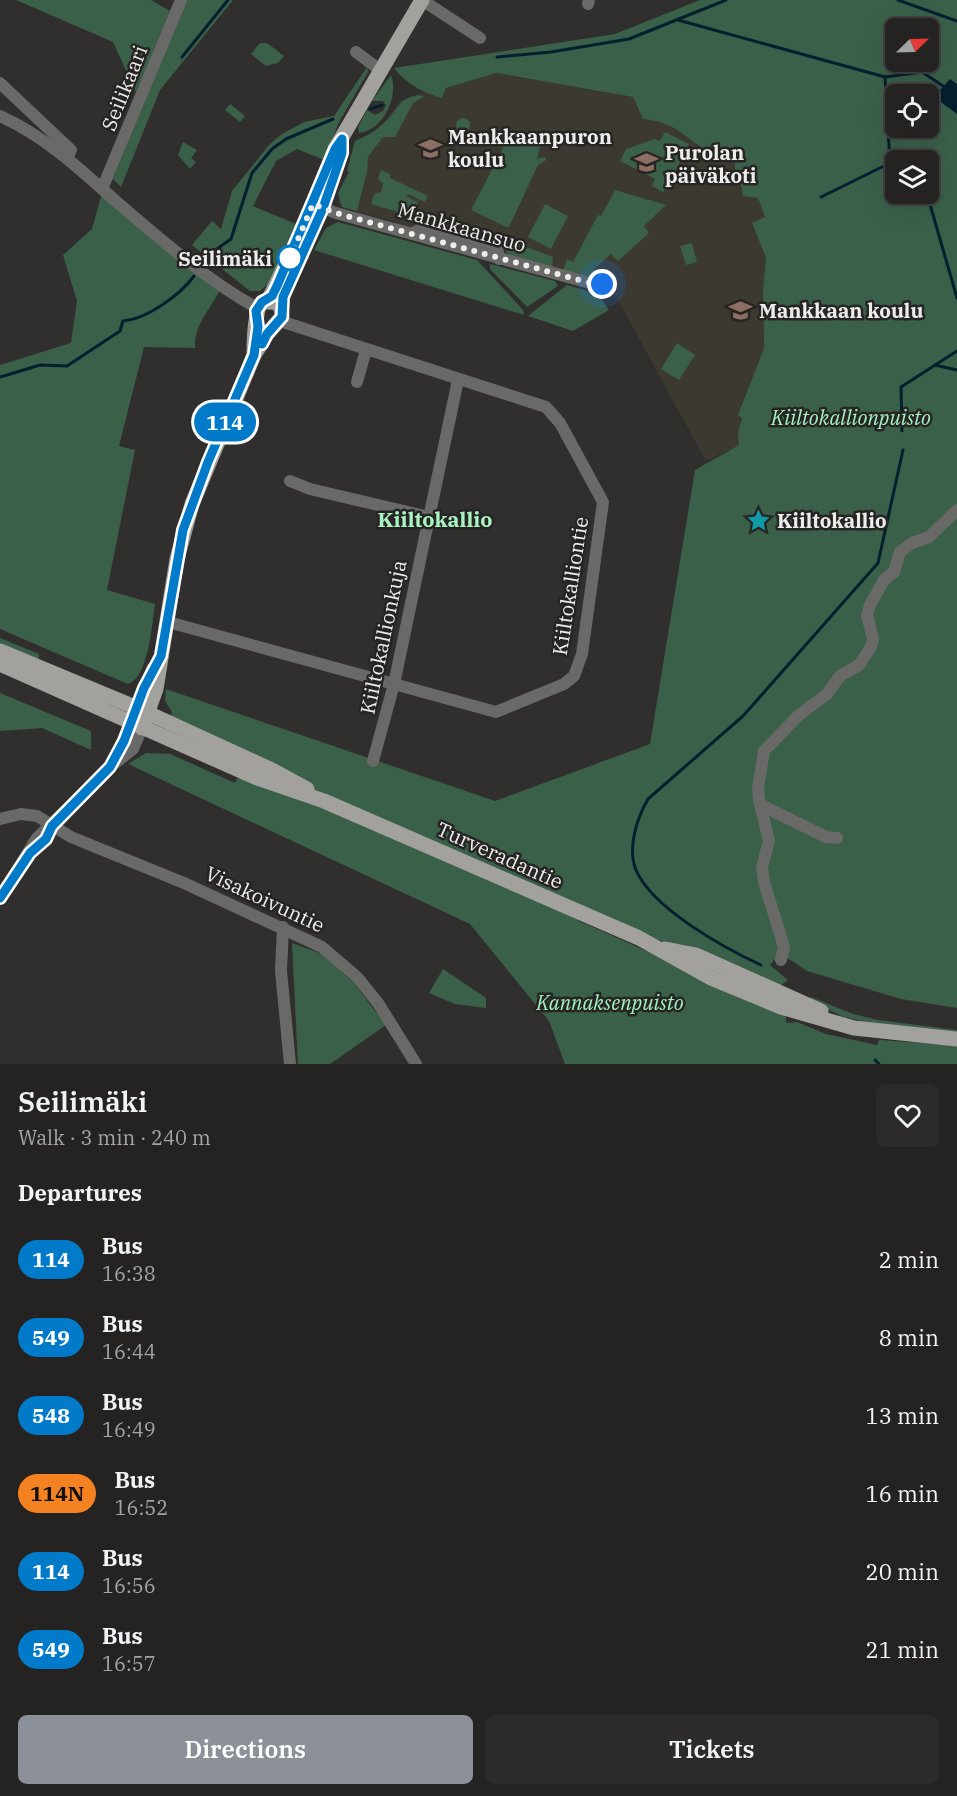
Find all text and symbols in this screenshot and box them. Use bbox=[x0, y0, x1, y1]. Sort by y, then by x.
north arrow bbox=[885, 18, 939, 72]
map controls bbox=[885, 18, 939, 204]
street label: Seilikaari bbox=[95, 41, 153, 135]
button: locate bbox=[885, 84, 939, 138]
place label: Mankkaanpuron koulu bbox=[448, 123, 612, 173]
school or university icon: Mankkaanpuron koulu bbox=[417, 135, 443, 161]
place label: Purolan päiväkoti bbox=[665, 139, 757, 189]
school or university icon: Purolan päiväkoti bbox=[634, 150, 660, 176]
button: layers bbox=[885, 150, 939, 204]
street label: Mankkaansuo bbox=[395, 196, 529, 258]
place label: Seilimäki bbox=[178, 245, 272, 272]
marker: Seilimäki bbox=[277, 245, 303, 271]
your location bbox=[587, 269, 617, 299]
school or university icon: Mankkaan koulu bbox=[728, 297, 754, 323]
place label: Mankkaan koulu bbox=[759, 297, 923, 324]
line badge: 114 bbox=[190, 402, 260, 442]
park label: Kiiltokallionpuisto bbox=[770, 404, 931, 431]
text: 114 bbox=[206, 408, 244, 436]
district label: Kiiltokallio bbox=[377, 505, 493, 533]
place icon: Kiiltokallio bbox=[746, 507, 772, 533]
place label: Kiiltokallio bbox=[777, 507, 887, 534]
street label: Kiiltokalliontie bbox=[546, 515, 594, 657]
street label: Kiiltokallionkuja bbox=[353, 557, 413, 717]
street label: Turveradantie bbox=[433, 815, 567, 895]
street label: Visakoivuntie bbox=[201, 860, 329, 938]
park label: Kannaksenpuisto bbox=[535, 989, 684, 1016]
text: Seilimäki bbox=[18, 1083, 147, 1120]
button: heart bbox=[876, 1084, 939, 1147]
text: Walk · 3 min · 240 m bbox=[18, 1124, 211, 1151]
text: Departures bbox=[18, 1178, 142, 1207]
text: Bus bbox=[102, 1231, 143, 1260]
text: 114 bbox=[32, 1245, 70, 1273]
text: 2 min bbox=[879, 1245, 939, 1274]
text: 16:38 bbox=[102, 1260, 156, 1287]
text: Bus bbox=[102, 1309, 143, 1338]
text: 549 bbox=[32, 1323, 70, 1351]
text: 8 min bbox=[879, 1323, 939, 1352]
text: 16:44 bbox=[102, 1338, 156, 1365]
text: Bus bbox=[102, 1387, 143, 1416]
text: 548 bbox=[32, 1401, 70, 1429]
text: 13 min bbox=[866, 1401, 939, 1430]
text: 16:49 bbox=[102, 1416, 156, 1443]
text: Bus bbox=[114, 1465, 155, 1494]
text: 114N bbox=[30, 1479, 84, 1507]
text: 16 min bbox=[866, 1479, 939, 1508]
text: 16:52 bbox=[114, 1494, 168, 1521]
text: Bus bbox=[102, 1543, 143, 1572]
text: 114 bbox=[32, 1557, 70, 1585]
text: 20 min bbox=[866, 1557, 939, 1586]
text: 16:56 bbox=[102, 1572, 156, 1599]
text: Bus bbox=[102, 1621, 143, 1650]
text: 549 bbox=[32, 1635, 70, 1663]
text: 21 min bbox=[866, 1635, 939, 1664]
text: 16:57 bbox=[102, 1650, 156, 1677]
button: Directions bbox=[18, 1715, 473, 1784]
button: Tickets bbox=[485, 1715, 939, 1784]

